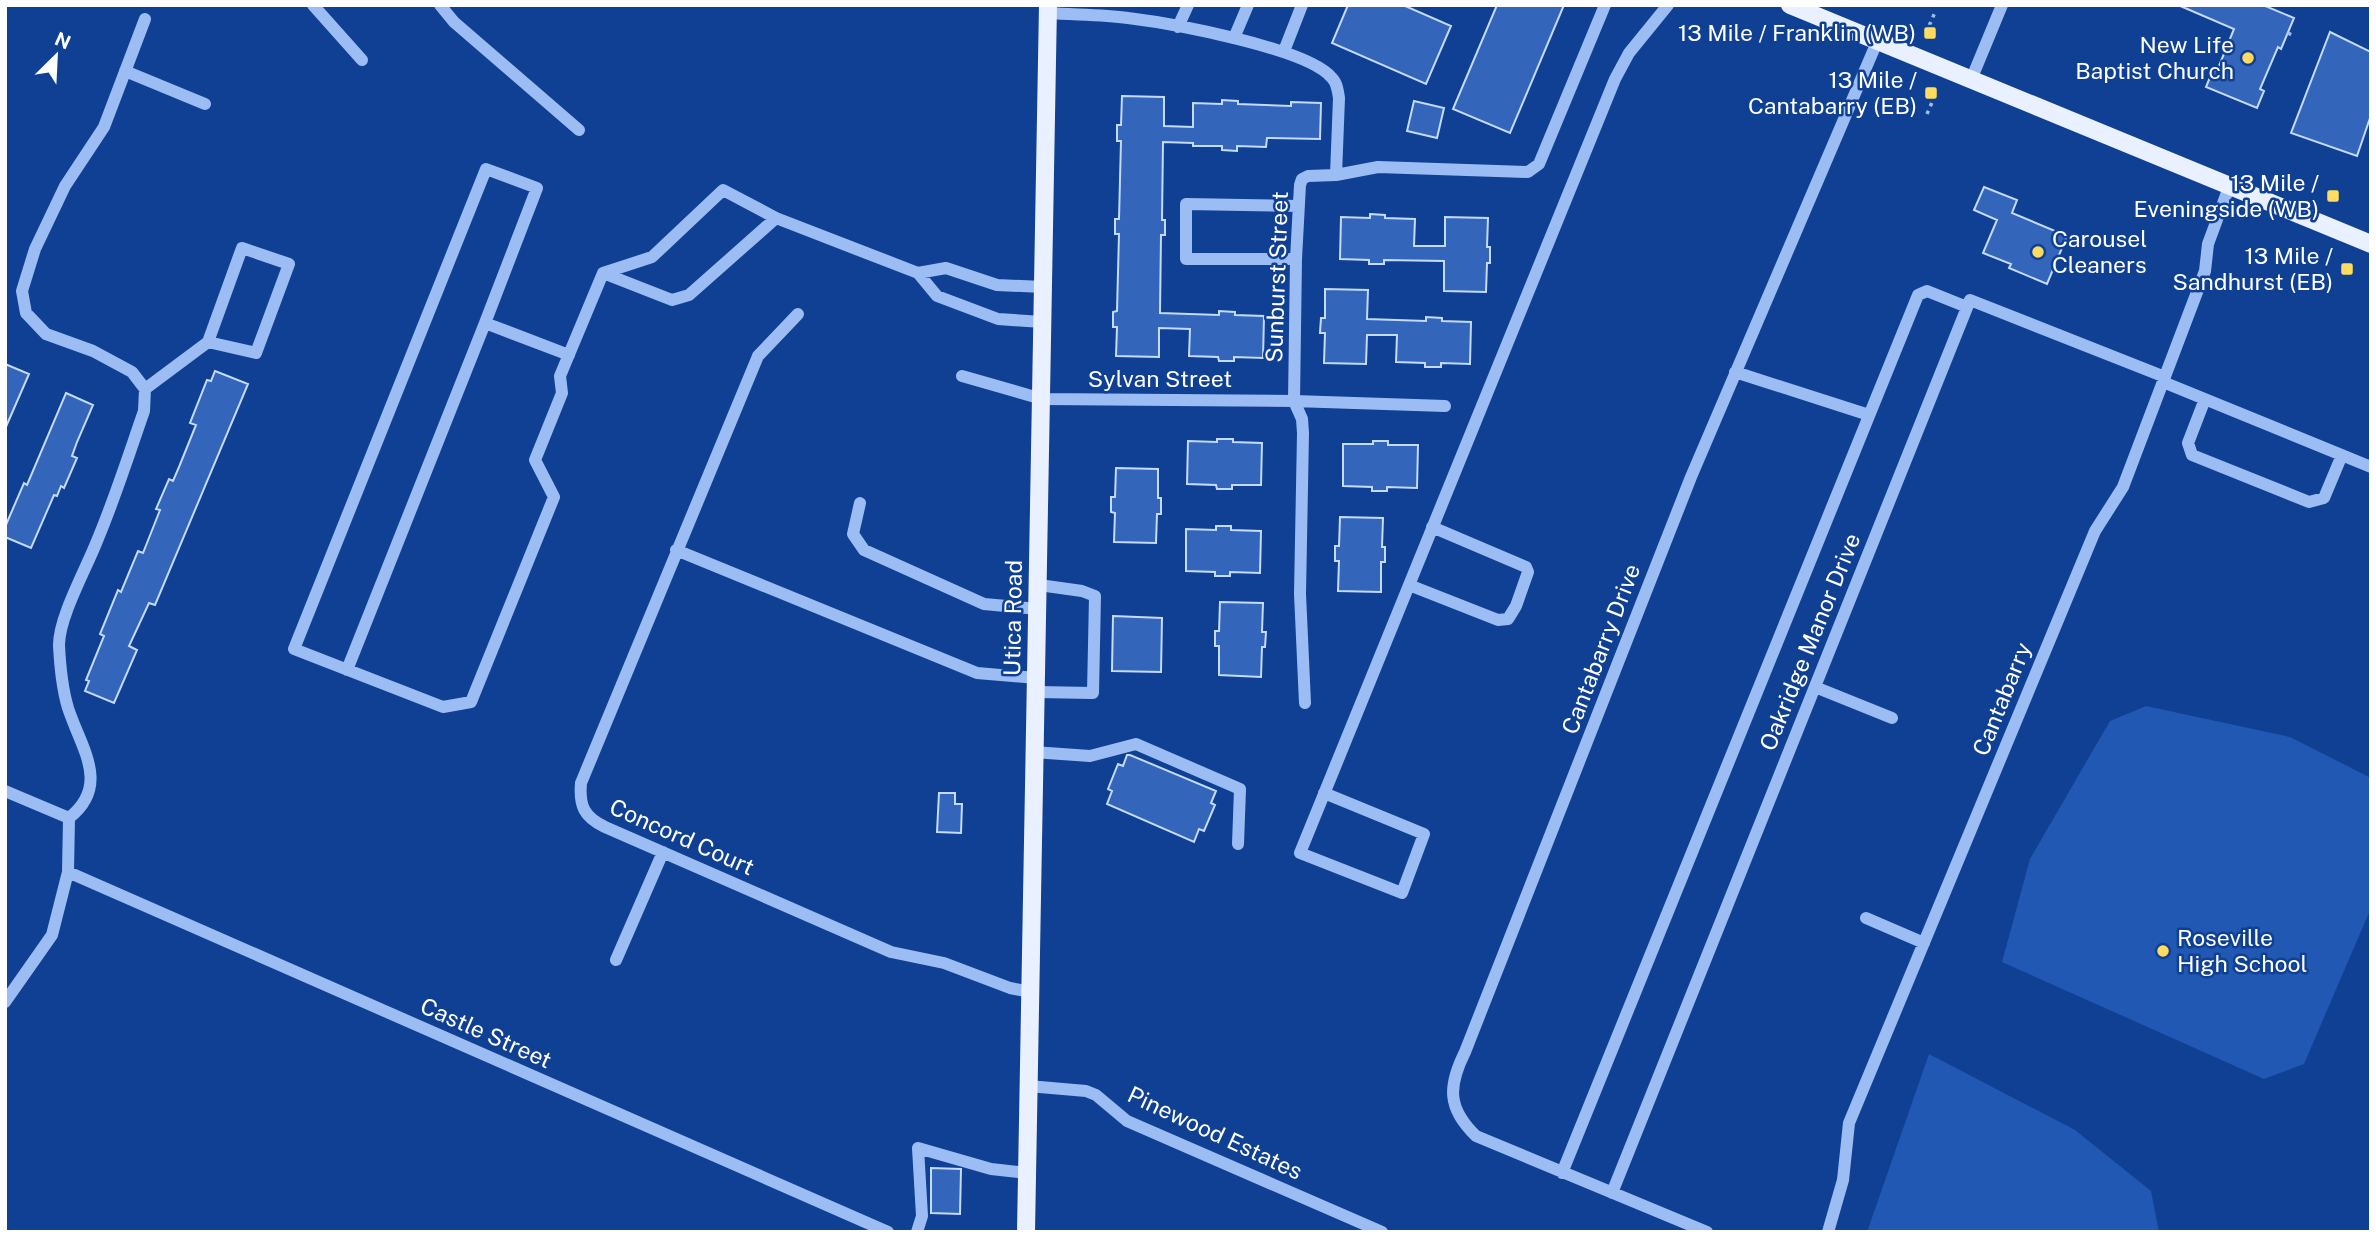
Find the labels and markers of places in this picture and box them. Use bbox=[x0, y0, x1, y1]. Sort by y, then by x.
place label: 13 Mile / Franklin (WB) bbox=[1678, 19, 1916, 46]
marker: 13 Mile / Franklin (WB) bbox=[1922, 25, 1938, 41]
place label: New Life Baptist Church bbox=[2075, 31, 2234, 84]
marker: New Life Baptist Church bbox=[2240, 50, 2256, 66]
place label: 13 Mile / Cantabarry (EB) bbox=[1748, 66, 1917, 119]
marker: 13 Mile / Cantabarry (EB) bbox=[1923, 85, 1939, 101]
place label: 13 Mile / Eveningside (WB) bbox=[2134, 169, 2319, 222]
marker: 13 Mile / Eveningside (WB) bbox=[2325, 188, 2341, 204]
place label: Carousel Cleaners bbox=[2052, 225, 2147, 278]
place label: 13 Mile / Sandhurst (EB) bbox=[2172, 242, 2333, 295]
marker: Carousel Cleaners bbox=[2030, 244, 2046, 260]
marker: 13 Mile / Sandhurst (EB) bbox=[2339, 261, 2355, 277]
place label: Roseville High School bbox=[2177, 924, 2307, 977]
marker: Roseville High School bbox=[2155, 943, 2171, 959]

